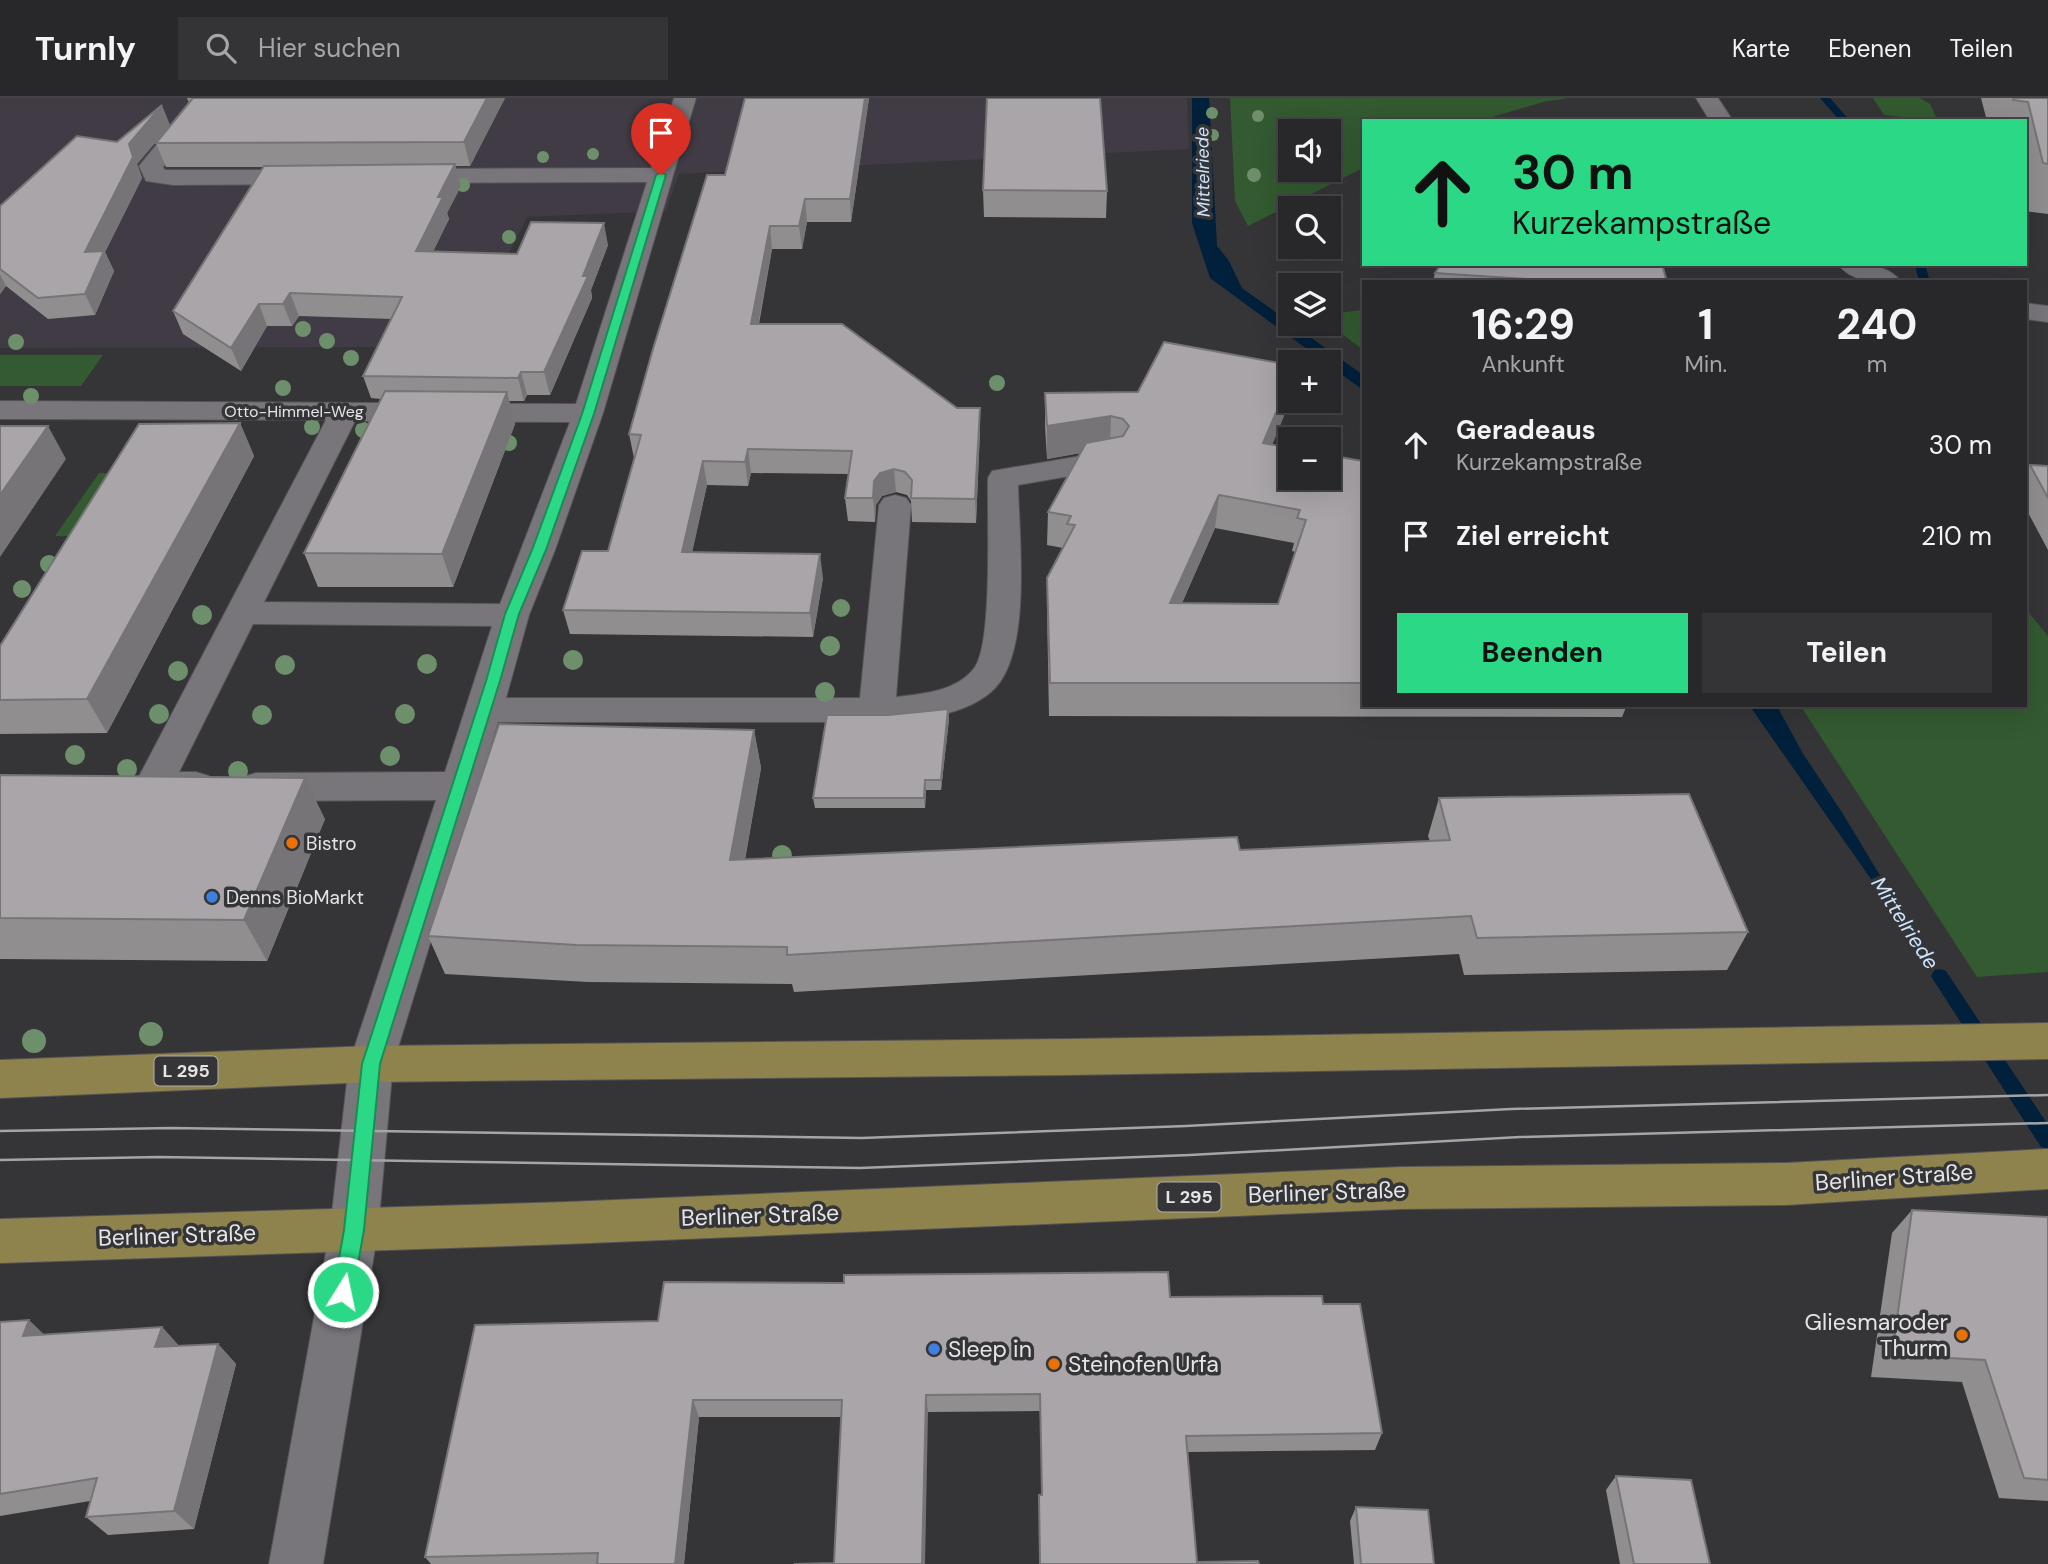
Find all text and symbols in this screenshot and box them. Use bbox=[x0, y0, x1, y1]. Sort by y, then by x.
search box bbox=[178, 17, 668, 80]
text: Turnly bbox=[35, 27, 136, 70]
icon: search bbox=[202, 29, 240, 67]
text: Hier suchen bbox=[258, 31, 401, 65]
text: Karte bbox=[1732, 33, 1790, 64]
text: Ebenen bbox=[1828, 33, 1912, 64]
text: Teilen bbox=[1950, 33, 2013, 64]
pin bbox=[631, 103, 691, 175]
icon: arrive bbox=[642, 114, 680, 152]
map controls bbox=[1278, 119, 1341, 490]
button: sound bbox=[1278, 119, 1341, 182]
water label: Mittelriede bbox=[1190, 127, 1216, 217]
text: 30 m bbox=[1512, 140, 1634, 204]
icon: ahead bbox=[1397, 147, 1488, 238]
button: search bbox=[1278, 196, 1341, 259]
text: Kurzekampstraße bbox=[1512, 202, 1771, 244]
button: layers bbox=[1278, 273, 1341, 336]
text: 16:29 bbox=[1472, 297, 1575, 352]
text: 1 bbox=[1698, 297, 1713, 352]
text: 240 bbox=[1837, 297, 1917, 352]
text: Ankunft bbox=[1482, 349, 1565, 379]
text: Min. bbox=[1684, 349, 1727, 379]
text: m bbox=[1867, 349, 1887, 379]
button: + bbox=[1278, 350, 1341, 413]
street label: Otto-Himmel-Weg bbox=[224, 401, 364, 422]
text: Geradeaus bbox=[1456, 413, 1596, 447]
icon: ahead bbox=[1397, 426, 1435, 464]
button: − bbox=[1278, 427, 1341, 490]
text: 30 m bbox=[1929, 428, 1992, 462]
text: Kurzekampstraße bbox=[1456, 447, 1642, 477]
icon: arrive bbox=[1397, 517, 1435, 555]
text: Ziel erreicht bbox=[1456, 519, 1609, 553]
text: 210 m bbox=[1921, 519, 1992, 553]
button: Beenden bbox=[1397, 613, 1688, 693]
button: Teilen bbox=[1702, 613, 1992, 693]
place label: Bistro bbox=[306, 831, 357, 856]
marker: Bistro bbox=[284, 835, 300, 851]
water label: Mittelriede bbox=[1865, 871, 1945, 975]
place label: Denns BioMarkt bbox=[226, 885, 364, 910]
marker: Denns BioMarkt bbox=[204, 889, 220, 905]
road number: L 295 bbox=[154, 1056, 218, 1086]
street label: Berliner Straße bbox=[1814, 1157, 1974, 1197]
street label: Berliner Straße bbox=[1247, 1174, 1407, 1210]
road number: L 295 bbox=[1158, 1182, 1220, 1212]
street label: Berliner Straße bbox=[680, 1197, 840, 1233]
street label: Berliner Straße bbox=[97, 1217, 257, 1253]
position arrow bbox=[306, 1255, 380, 1329]
place label: Gliesmaroder Thurm bbox=[1805, 1307, 1948, 1363]
marker: Gliesmaroder Thurm bbox=[1954, 1327, 1970, 1343]
place label: Sleep in bbox=[948, 1334, 1032, 1364]
marker: Sleep in bbox=[926, 1341, 942, 1357]
place label: Steinofen Urfa bbox=[1068, 1349, 1219, 1379]
marker: Steinofen Urfa bbox=[1046, 1356, 1062, 1372]

